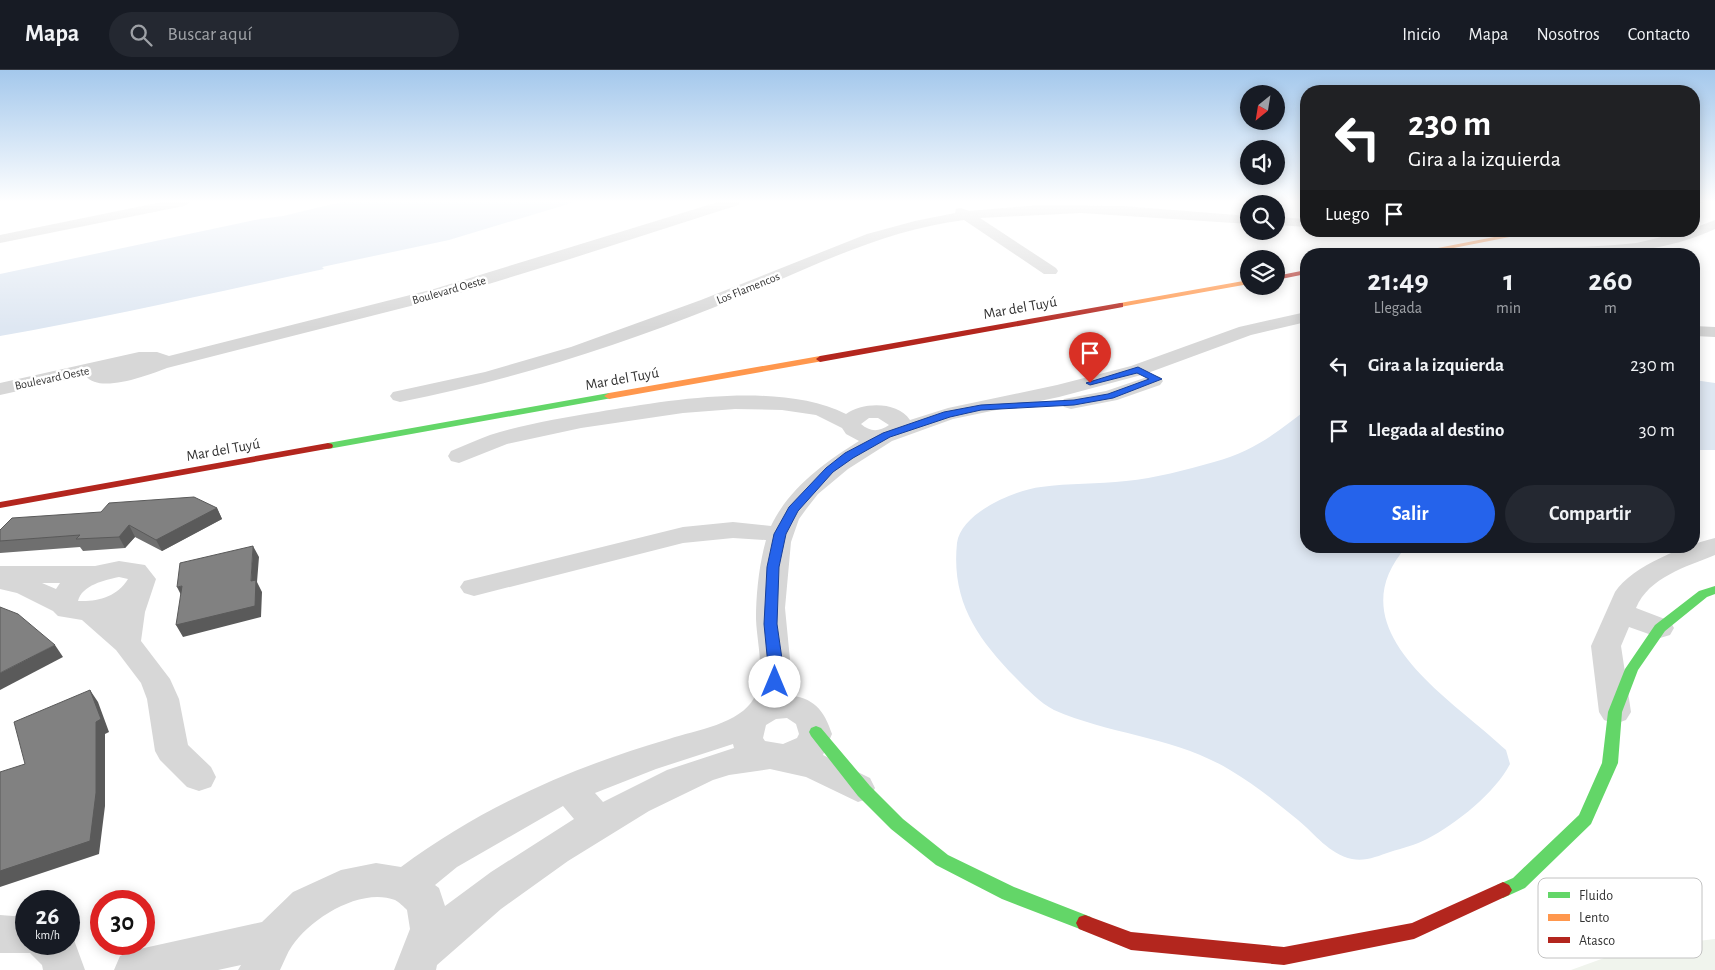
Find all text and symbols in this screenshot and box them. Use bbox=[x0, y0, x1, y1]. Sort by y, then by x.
search box bbox=[109, 12, 459, 57]
icon: search bbox=[127, 21, 155, 49]
text: Mapa bbox=[25, 22, 79, 46]
text: Buscar aquí bbox=[167, 25, 252, 44]
text: Inicio bbox=[1402, 26, 1441, 44]
text: Mapa bbox=[1469, 26, 1508, 44]
text: Nosotros bbox=[1536, 26, 1600, 44]
text: Contacto bbox=[1628, 26, 1690, 44]
north arrow bbox=[1240, 85, 1285, 130]
map controls bbox=[1240, 85, 1285, 295]
icon: left bbox=[1325, 105, 1390, 170]
text: 230 m bbox=[1408, 107, 1491, 142]
button: sound bbox=[1240, 140, 1285, 185]
text: Gira a la izquierda bbox=[1408, 148, 1561, 170]
button: search bbox=[1240, 195, 1285, 240]
icon: arrive bbox=[1380, 200, 1408, 228]
text: Luego bbox=[1325, 205, 1370, 224]
button: layers bbox=[1240, 250, 1285, 295]
text: 21:49 bbox=[1367, 266, 1429, 296]
text: 1 bbox=[1503, 266, 1514, 296]
text: 260 bbox=[1588, 266, 1633, 296]
street label: Los Flamencos bbox=[715, 270, 781, 306]
street label: Boulevard Oeste bbox=[411, 274, 487, 306]
street label: Mar del Tuyú bbox=[982, 294, 1058, 322]
text: Llegada bbox=[1374, 300, 1422, 316]
text: min bbox=[1496, 300, 1521, 316]
text: m bbox=[1604, 300, 1617, 316]
pin bbox=[1069, 332, 1111, 383]
icon: arrive bbox=[1076, 339, 1104, 367]
icon: left bbox=[1325, 352, 1353, 380]
text: Gira a la izquierda bbox=[1368, 356, 1504, 375]
text: 230 m bbox=[1630, 356, 1675, 375]
street label: Boulevard Oeste bbox=[14, 364, 90, 392]
street label: Mar del Tuyú bbox=[584, 365, 660, 393]
icon: arrive bbox=[1325, 417, 1353, 445]
text: Llegada al destino bbox=[1368, 421, 1505, 440]
text: 30 m bbox=[1639, 421, 1675, 440]
street label: Mar del Tuyú bbox=[185, 436, 261, 464]
button: Salir bbox=[1325, 485, 1495, 543]
button: Compartir bbox=[1505, 485, 1675, 543]
position arrow bbox=[748, 655, 800, 707]
legend bbox=[1538, 878, 1702, 958]
text: Fluido bbox=[1579, 889, 1613, 903]
speed limit sign: 30 bbox=[90, 890, 155, 955]
text: 26 bbox=[36, 904, 59, 929]
text: Lento bbox=[1579, 911, 1610, 925]
text: km/h bbox=[35, 929, 60, 941]
text: Atasco bbox=[1579, 934, 1615, 948]

